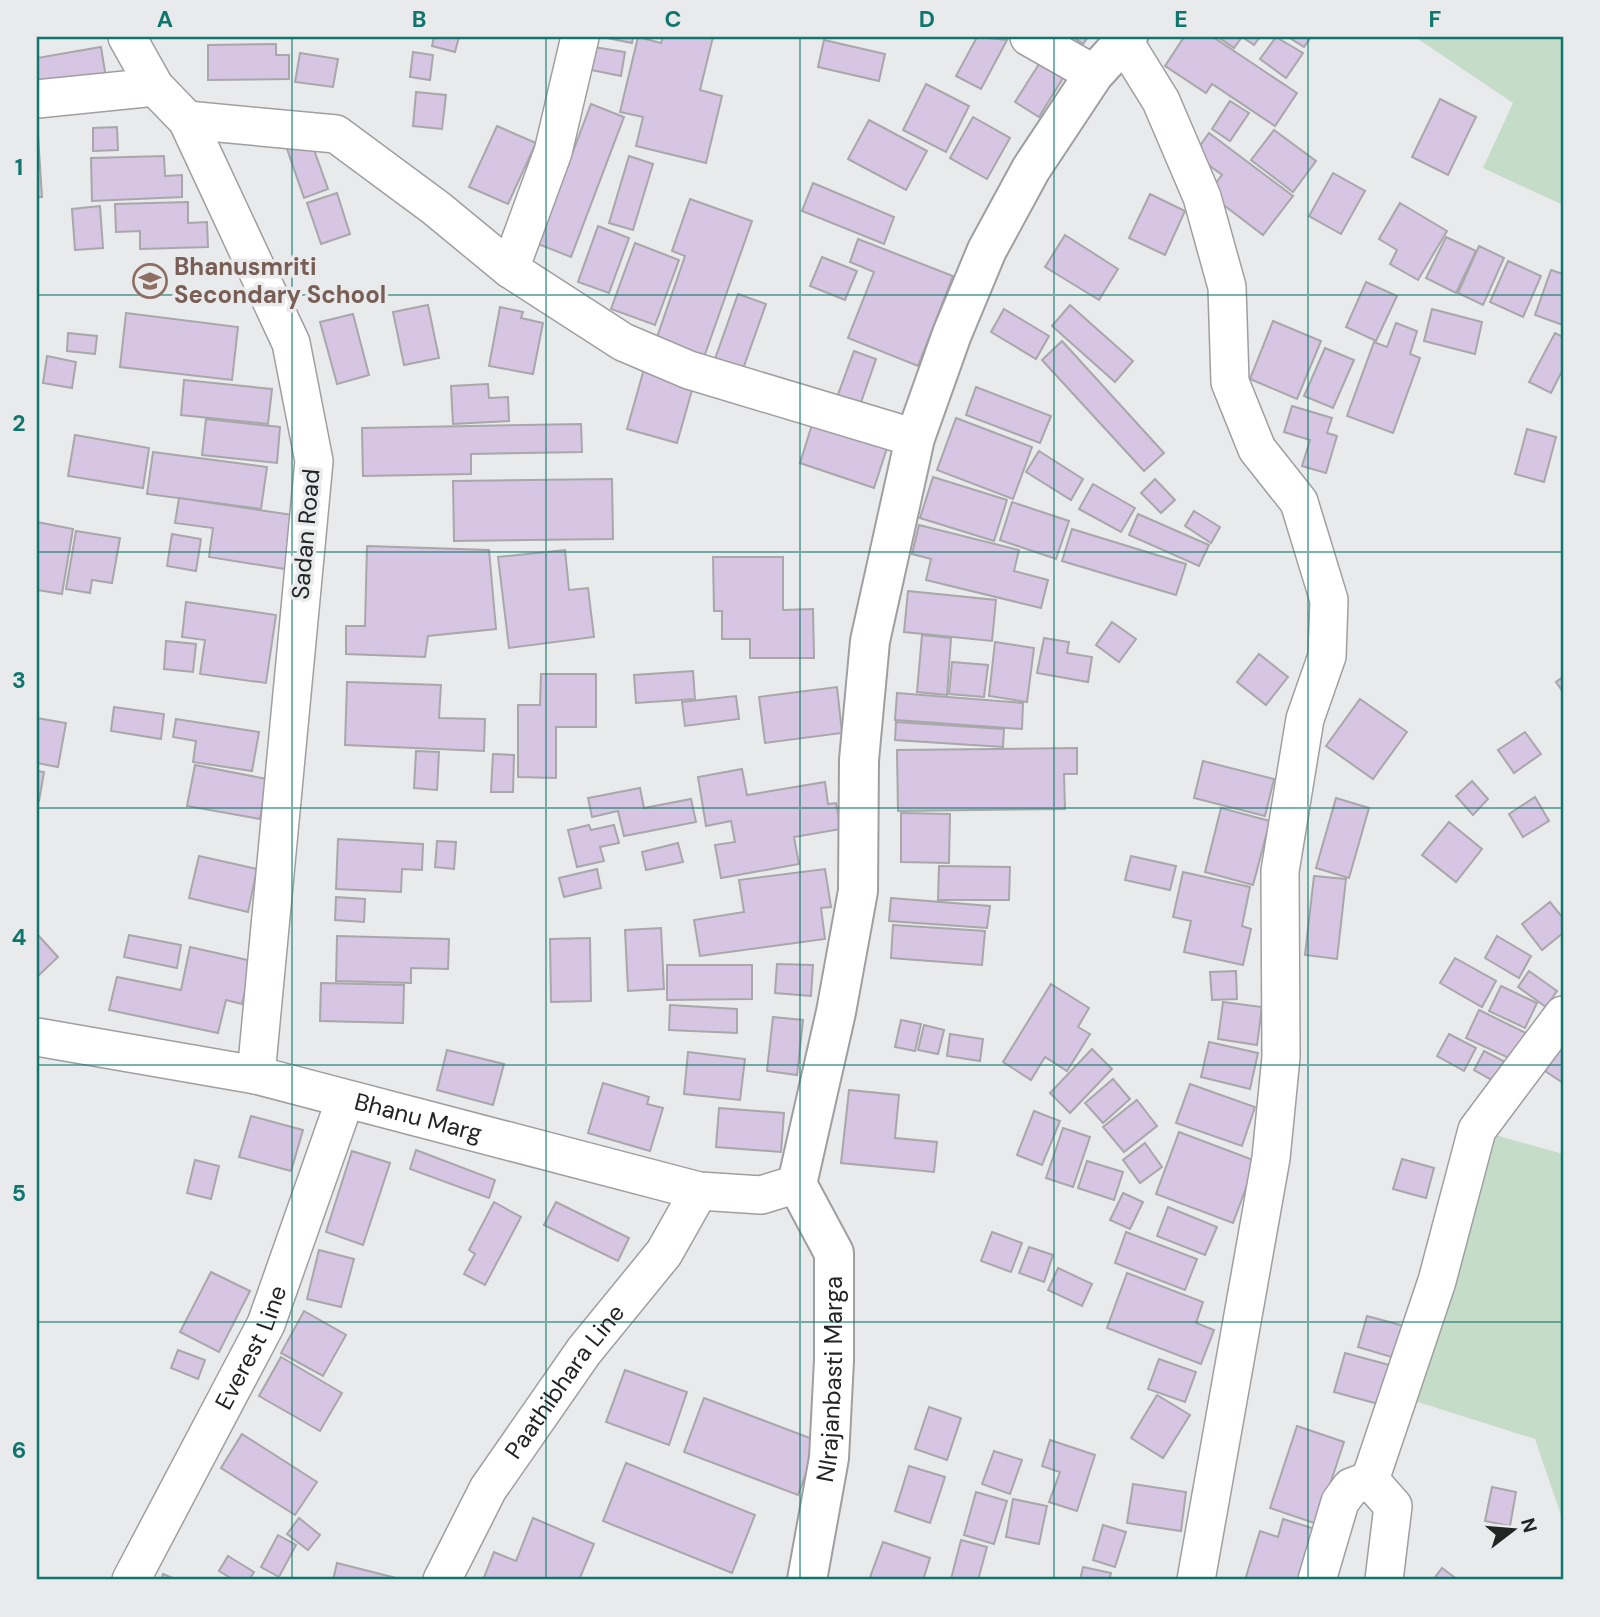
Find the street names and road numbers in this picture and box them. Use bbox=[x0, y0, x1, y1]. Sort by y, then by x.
street label: Sadan Road bbox=[284, 467, 327, 601]
street label: Bhanu Marg bbox=[351, 1085, 485, 1149]
street label: NIrajanbasti Marga bbox=[809, 1276, 849, 1484]
street label: Everest Line bbox=[208, 1281, 293, 1415]
street label: Paathibhara Line bbox=[498, 1297, 631, 1465]

